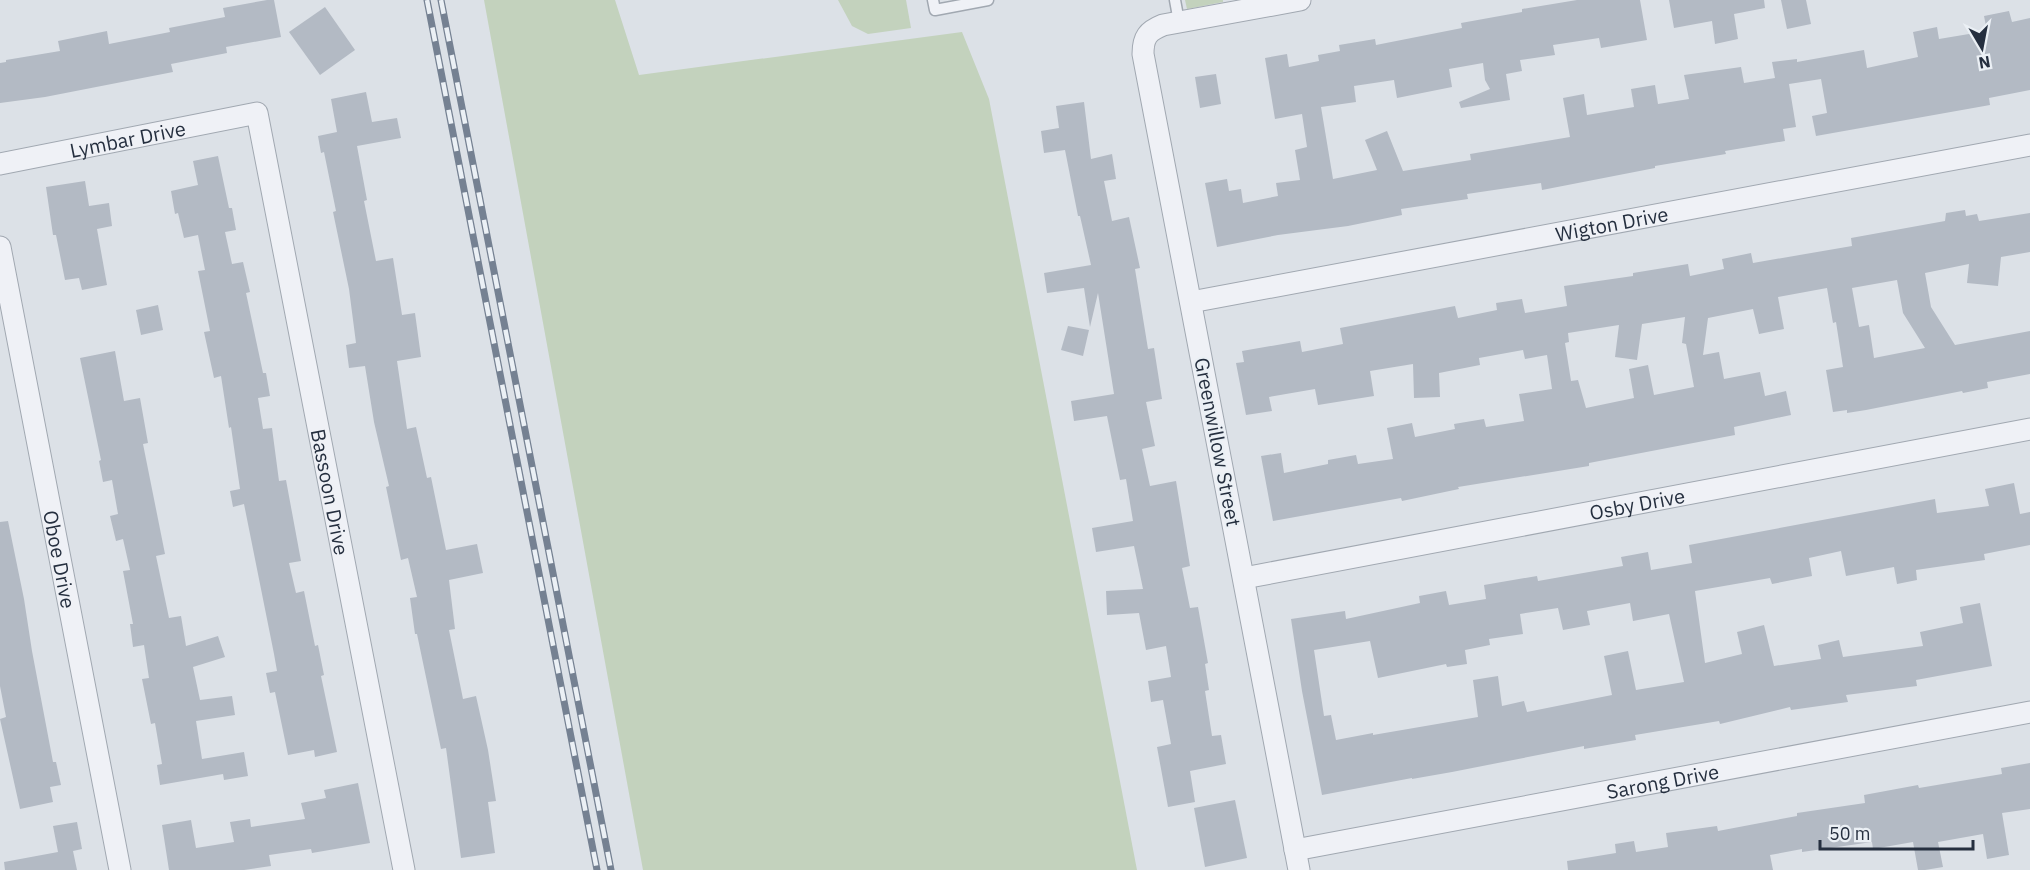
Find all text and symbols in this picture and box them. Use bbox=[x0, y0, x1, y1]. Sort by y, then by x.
north arrow bbox=[1952, 18, 2012, 78]
text: N bbox=[1977, 52, 1992, 74]
street label: Lymbar Drive bbox=[67, 114, 188, 163]
street label: Wigton Drive bbox=[1553, 200, 1670, 247]
street label: Greenwillow Street bbox=[1188, 355, 1248, 529]
street label: Bassoon Drive bbox=[305, 426, 356, 557]
street label: Osby Drive bbox=[1587, 481, 1687, 526]
street label: Oboe Drive bbox=[38, 508, 83, 611]
street label: Sarong Drive bbox=[1604, 757, 1721, 805]
scale bar bbox=[1820, 813, 1973, 851]
text: 50 m bbox=[1829, 822, 1871, 845]

